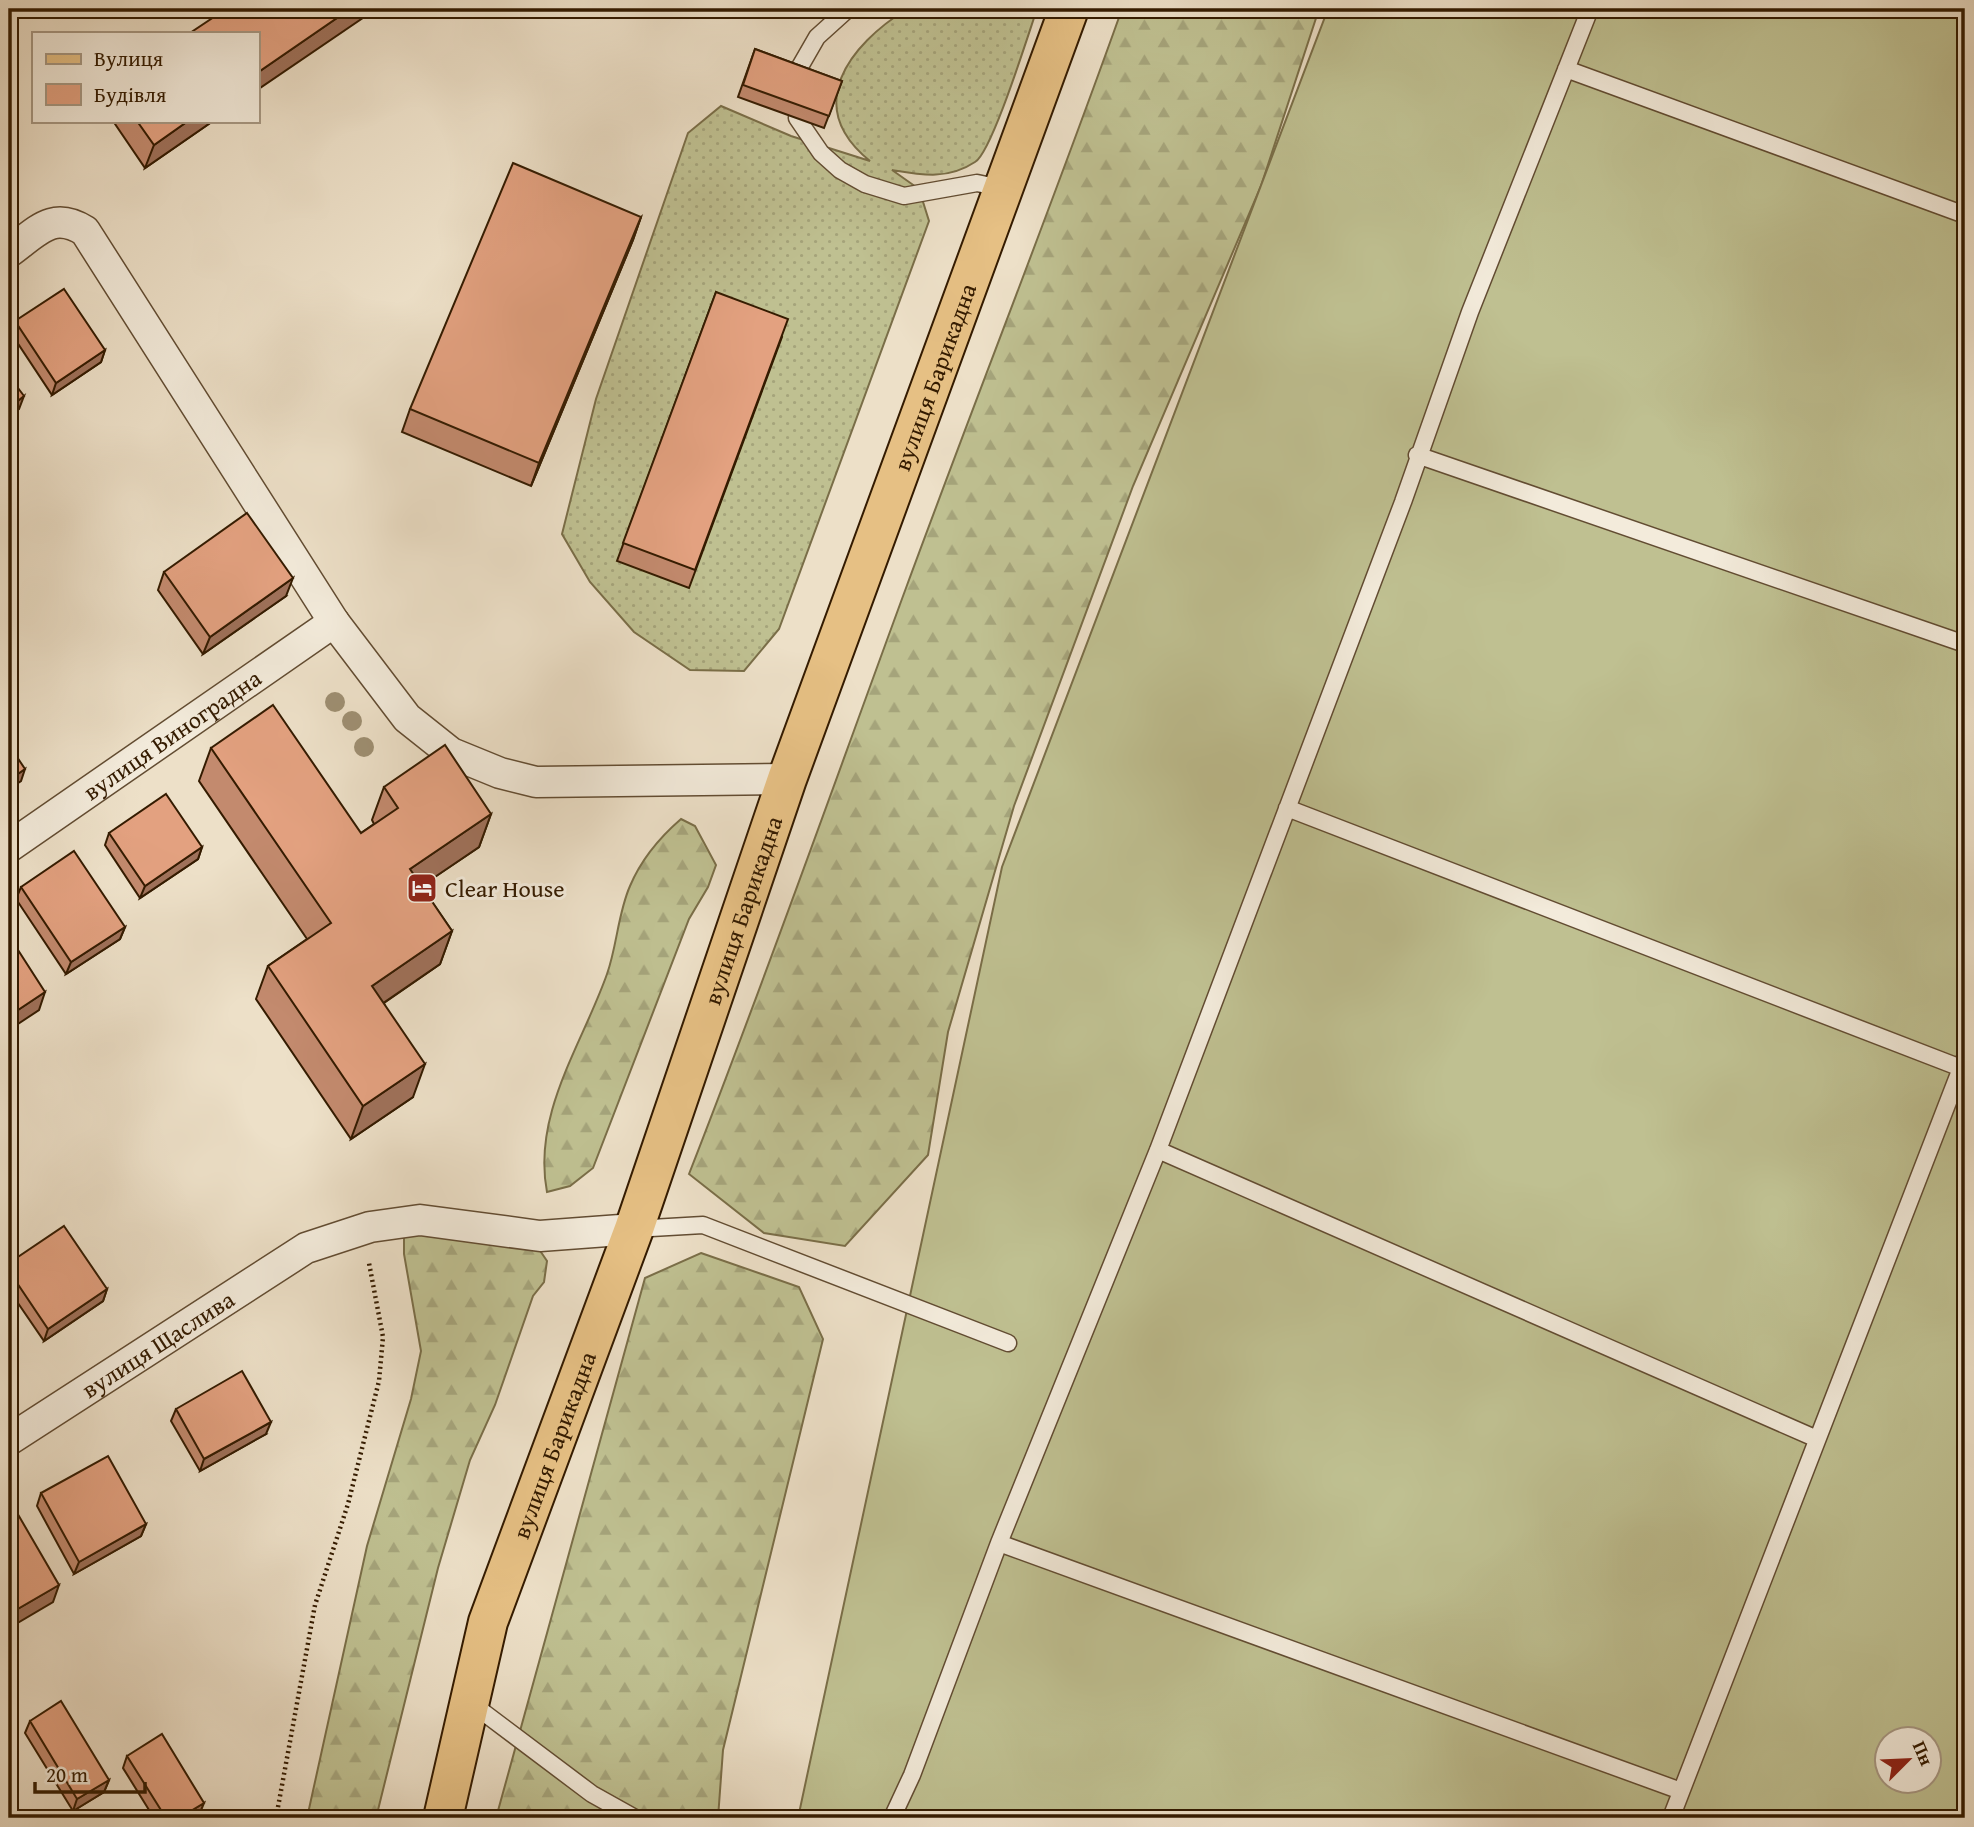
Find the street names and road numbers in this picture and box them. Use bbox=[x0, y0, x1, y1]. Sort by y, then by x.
street label: вулиця Барикадна bbox=[884, 278, 985, 475]
street label: вулиця Виноградна bbox=[76, 660, 268, 808]
street label: вулиця Барикадна bbox=[694, 811, 791, 1009]
street label: вулиця Щаслива bbox=[74, 1281, 241, 1406]
street label: вулиця Барикадна bbox=[503, 1346, 605, 1543]

